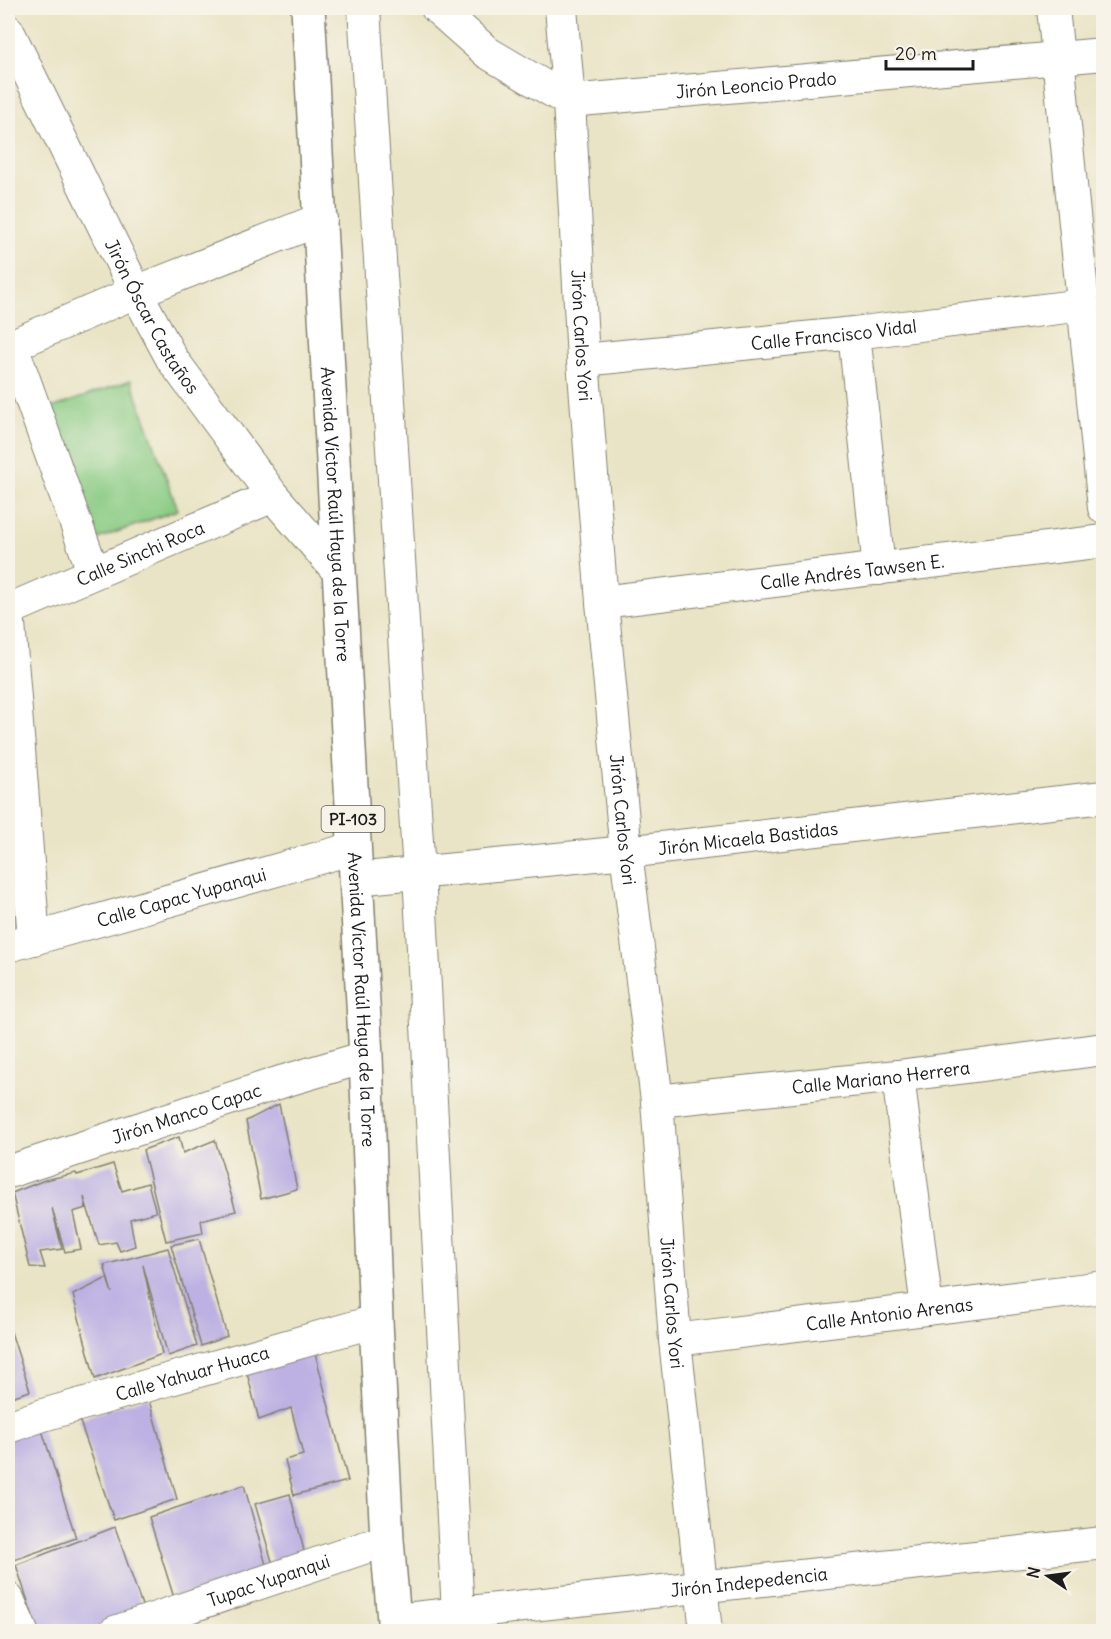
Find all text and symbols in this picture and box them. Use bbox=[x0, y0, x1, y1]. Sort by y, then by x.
scale bar bbox=[886, 33, 973, 71]
text: 20 m bbox=[895, 42, 937, 65]
street label: Jirón Leoncio Prado bbox=[675, 66, 838, 103]
street label: Jirón Óscar Castaños bbox=[100, 235, 205, 398]
street label: Jirón Carlos Yori bbox=[567, 269, 598, 402]
street label: Calle Francisco Vidal bbox=[750, 314, 918, 355]
street label: Avenida Víctor Raúl Haya de la Torre bbox=[316, 366, 356, 662]
street label: Calle Sinchi Roca bbox=[73, 515, 208, 591]
street label: Calle Andrés Tawsen E. bbox=[759, 549, 946, 594]
street label: Jirón Carlos Yori bbox=[605, 753, 642, 886]
road number: PI-103 bbox=[322, 806, 385, 832]
street label: Jirón Micaela Bastidas bbox=[657, 816, 839, 860]
street label: Avenida Víctor Raúl Haya de la Torre bbox=[343, 851, 381, 1148]
street label: Calle Capac Yupanqui bbox=[94, 862, 269, 932]
street label: Calle Mariano Herrera bbox=[790, 1055, 971, 1098]
street label: Jirón Manco Capac bbox=[109, 1078, 264, 1148]
street label: Jirón Carlos Yori bbox=[656, 1236, 689, 1370]
street label: Calle Antonio Arenas bbox=[805, 1292, 974, 1335]
street label: Calle Yahuar Huaca bbox=[113, 1340, 272, 1406]
north arrow bbox=[1018, 1546, 1078, 1606]
street label: Tupac Yupanqui bbox=[204, 1549, 333, 1611]
street label: Jirón Indepedencia bbox=[669, 1562, 829, 1602]
text: N bbox=[1022, 1565, 1044, 1580]

